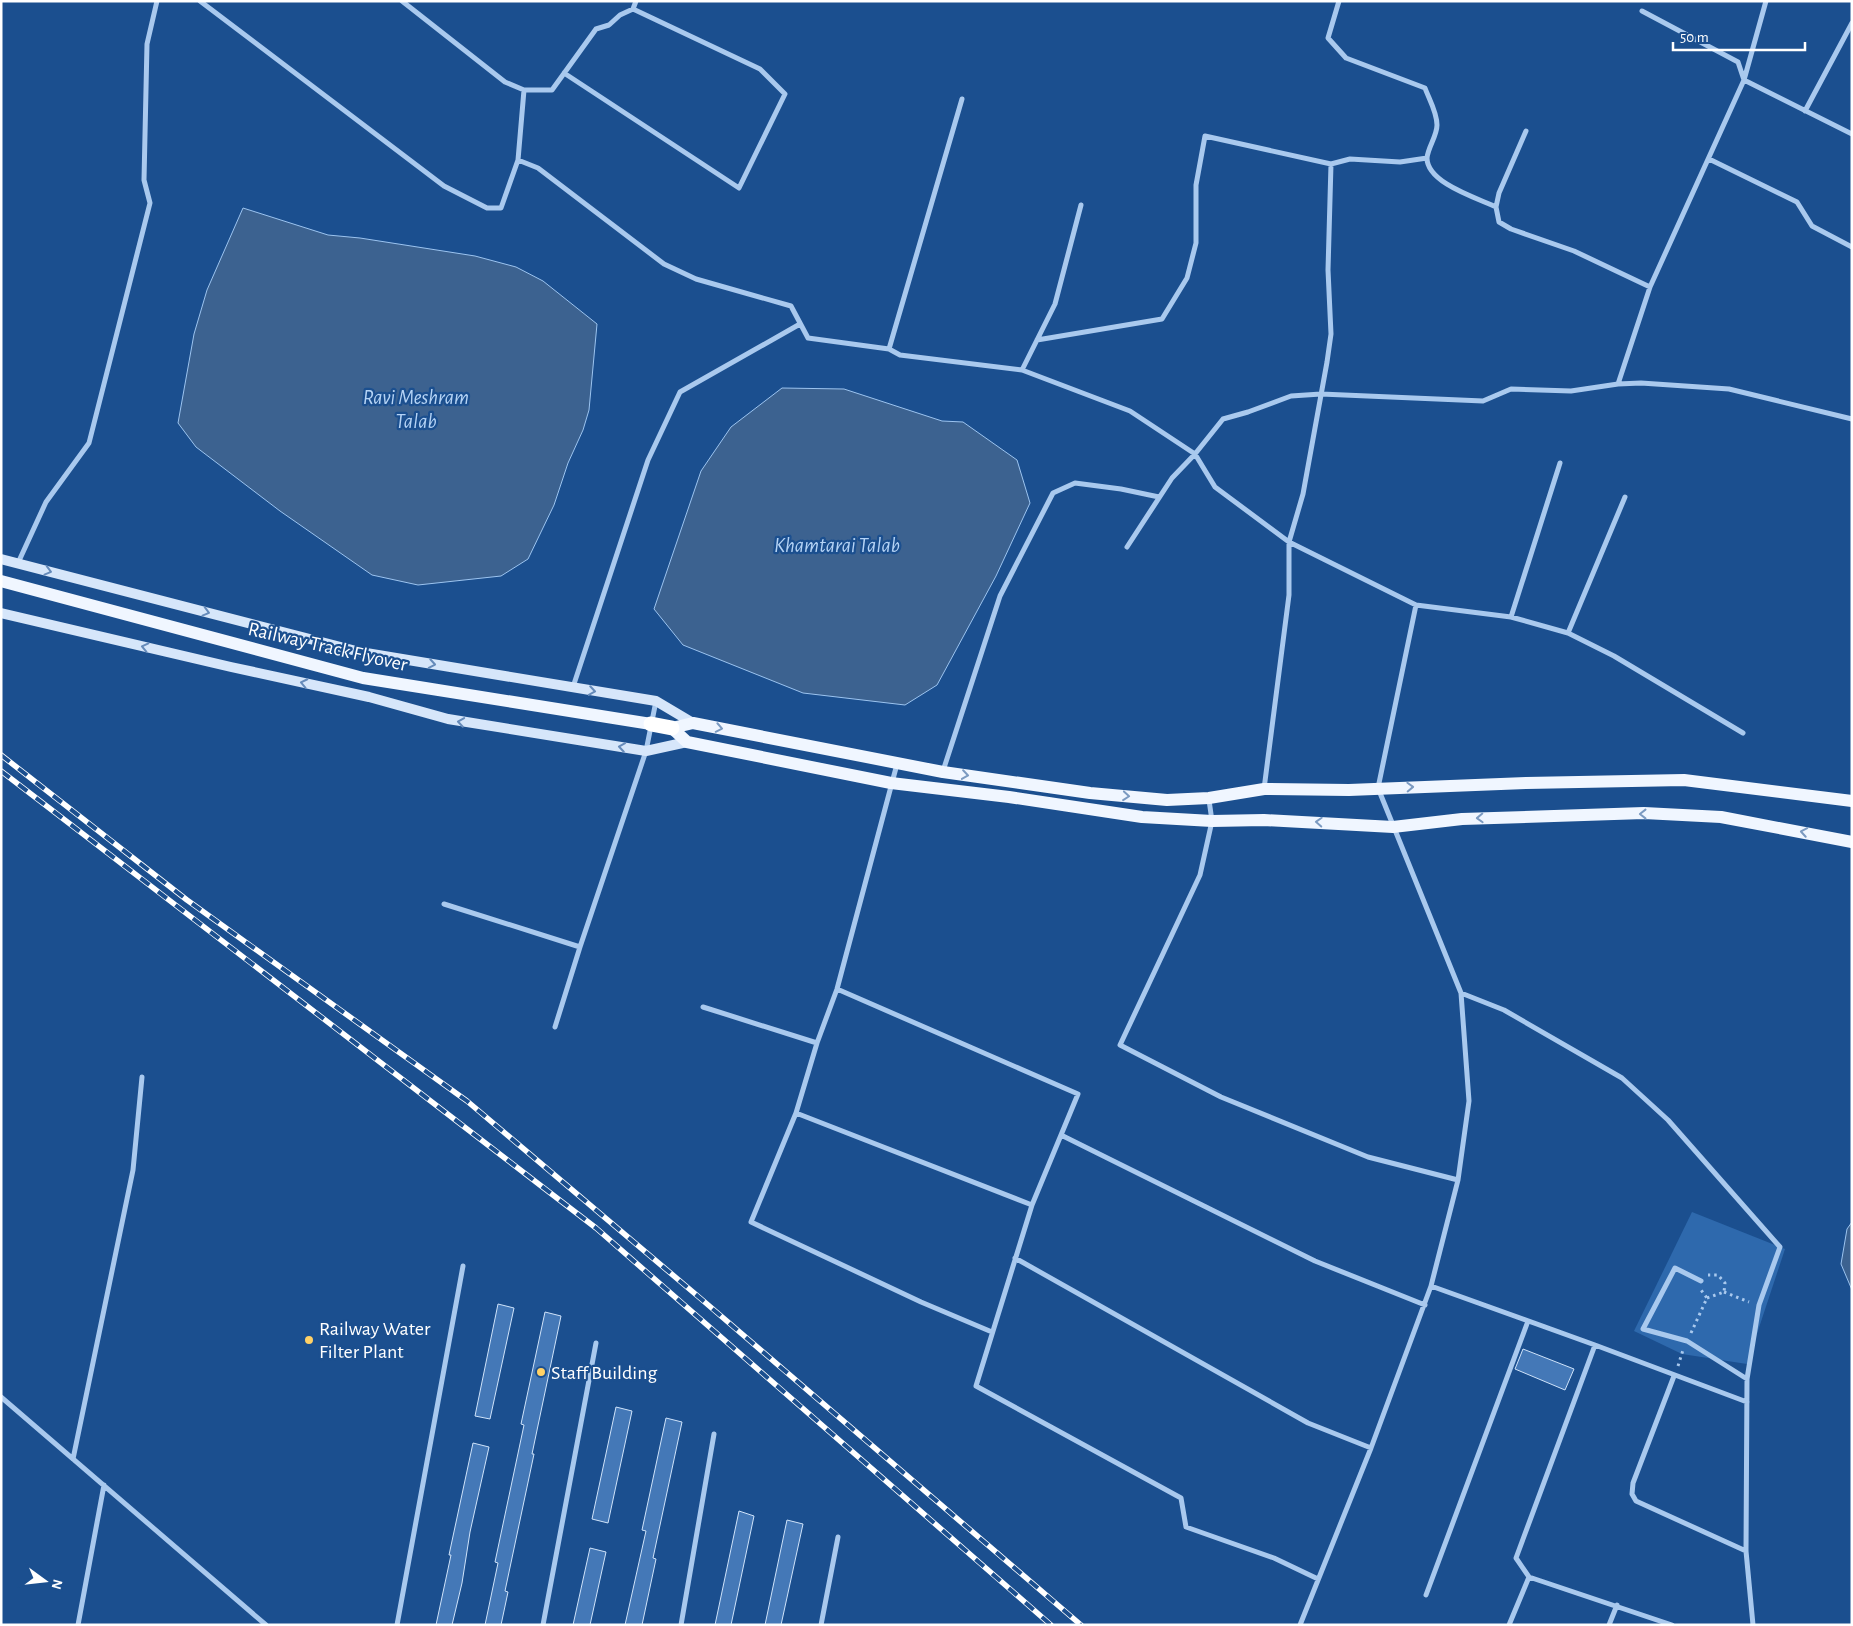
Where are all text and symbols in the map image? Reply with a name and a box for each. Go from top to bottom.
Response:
scale bar [1673,20,1806,52]
text: 50 m [1680,30,1709,45]
water label: Ravi Meshram Talab [363,387,469,432]
water label: Khamtarai Talab [774,535,900,556]
one-way arrow [44,565,53,576]
one-way arrow [201,606,210,617]
street label: Railway Track Flyover [246,619,410,675]
one-way arrow [141,642,150,653]
one-way arrow [428,659,436,669]
one-way arrow [299,678,308,689]
one-way arrow [589,685,597,696]
one-way arrow [457,717,466,727]
one-way arrow [715,722,724,732]
one-way arrow [617,743,626,753]
one-way arrow [961,769,969,780]
one-way arrow [1406,781,1414,792]
one-way arrow [1122,790,1130,801]
one-way arrow [1639,809,1646,819]
one-way arrow [1476,813,1484,823]
one-way arrow [1314,817,1322,828]
one-way arrow [1800,828,1808,838]
place label: Railway Water Filter Plant [319,1319,431,1362]
marker: Railway Water Filter Plant [303,1334,315,1346]
place label: Staff Building [551,1363,657,1383]
marker: Staff Building [535,1366,547,1378]
north arrow [20,1556,70,1606]
text: N [49,1578,65,1591]

